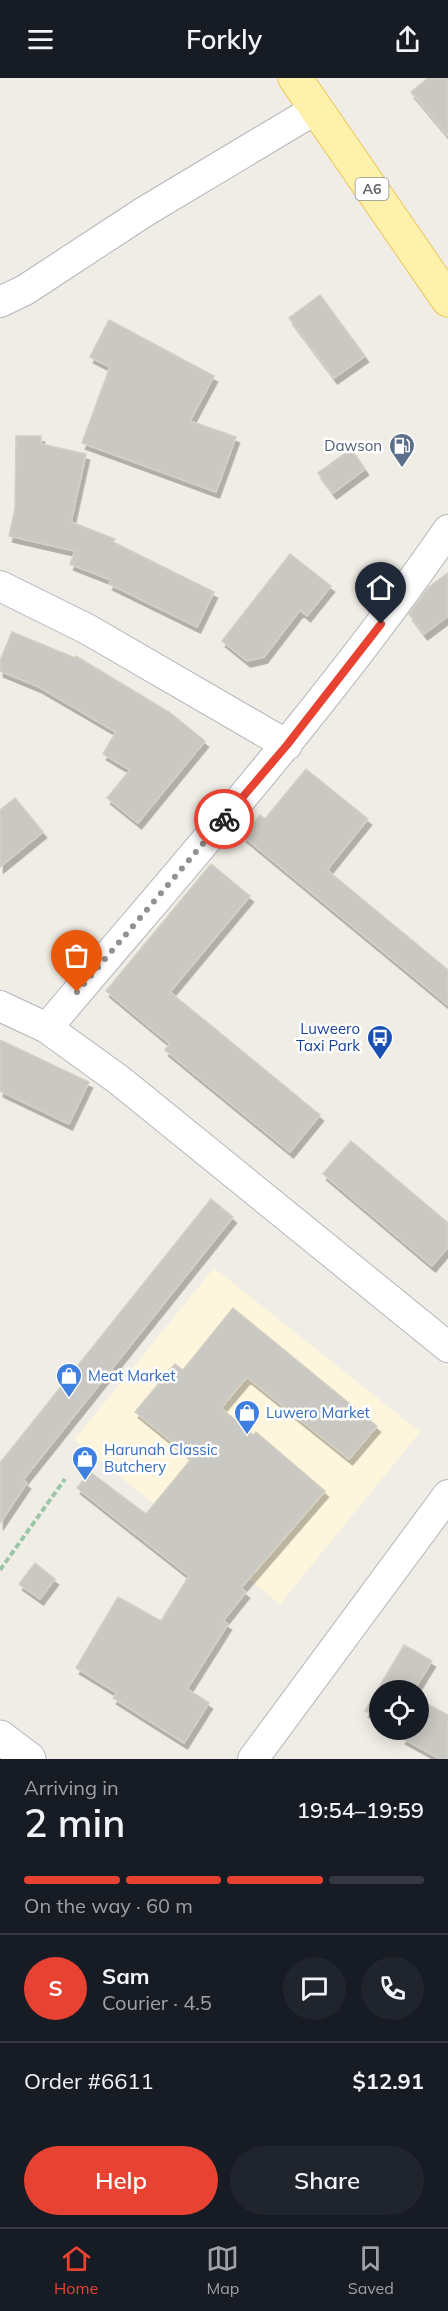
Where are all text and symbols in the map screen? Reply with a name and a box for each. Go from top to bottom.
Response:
text: Forkly [186,22,262,56]
icon: menu [24,23,57,56]
icon: share [391,23,424,56]
road number: A6 [356,178,388,200]
fuel station icon: Dawson [387,431,417,469]
place label: Dawson [324,436,382,455]
pin [355,562,406,624]
icon: home [364,571,397,604]
courier [194,789,254,849]
icon: bike [208,803,241,836]
pin [51,930,102,992]
icon: bag [60,939,93,972]
place label: Luweero Taxi Park [296,1019,360,1055]
bus stop icon: Luweero Taxi Park [365,1023,395,1061]
shop icon: Meat Market [54,1361,84,1399]
place label: Meat Market [88,1366,175,1385]
shop icon: Luwero Market [232,1398,262,1436]
place label: Luwero Market [266,1403,370,1422]
place label: Harunah Classic Butchery [104,1440,218,1476]
shop icon: Harunah Classic Butchery [70,1444,100,1482]
map controls [369,1680,429,1740]
button: locate [369,1680,429,1740]
text: Arriving in [24,1775,119,1800]
text: 19:54–19:59 [297,1796,424,1824]
text: 2 min [24,1798,125,1847]
text: On the way · 60 m [24,1893,193,1918]
button: chat [283,1957,346,2020]
button: phone [361,1957,424,2020]
text: Sam [102,1962,150,1990]
text: S [48,1974,63,2002]
text: Courier · 4.5 [102,1990,212,2015]
text: Order #6611 [24,2067,154,2095]
text: $12.91 [353,2067,424,2095]
button: Help [24,2146,218,2215]
button: Share [230,2146,424,2215]
tab: Home [54,2242,98,2298]
tab: Map [206,2242,239,2298]
tab: Saved [348,2242,394,2298]

